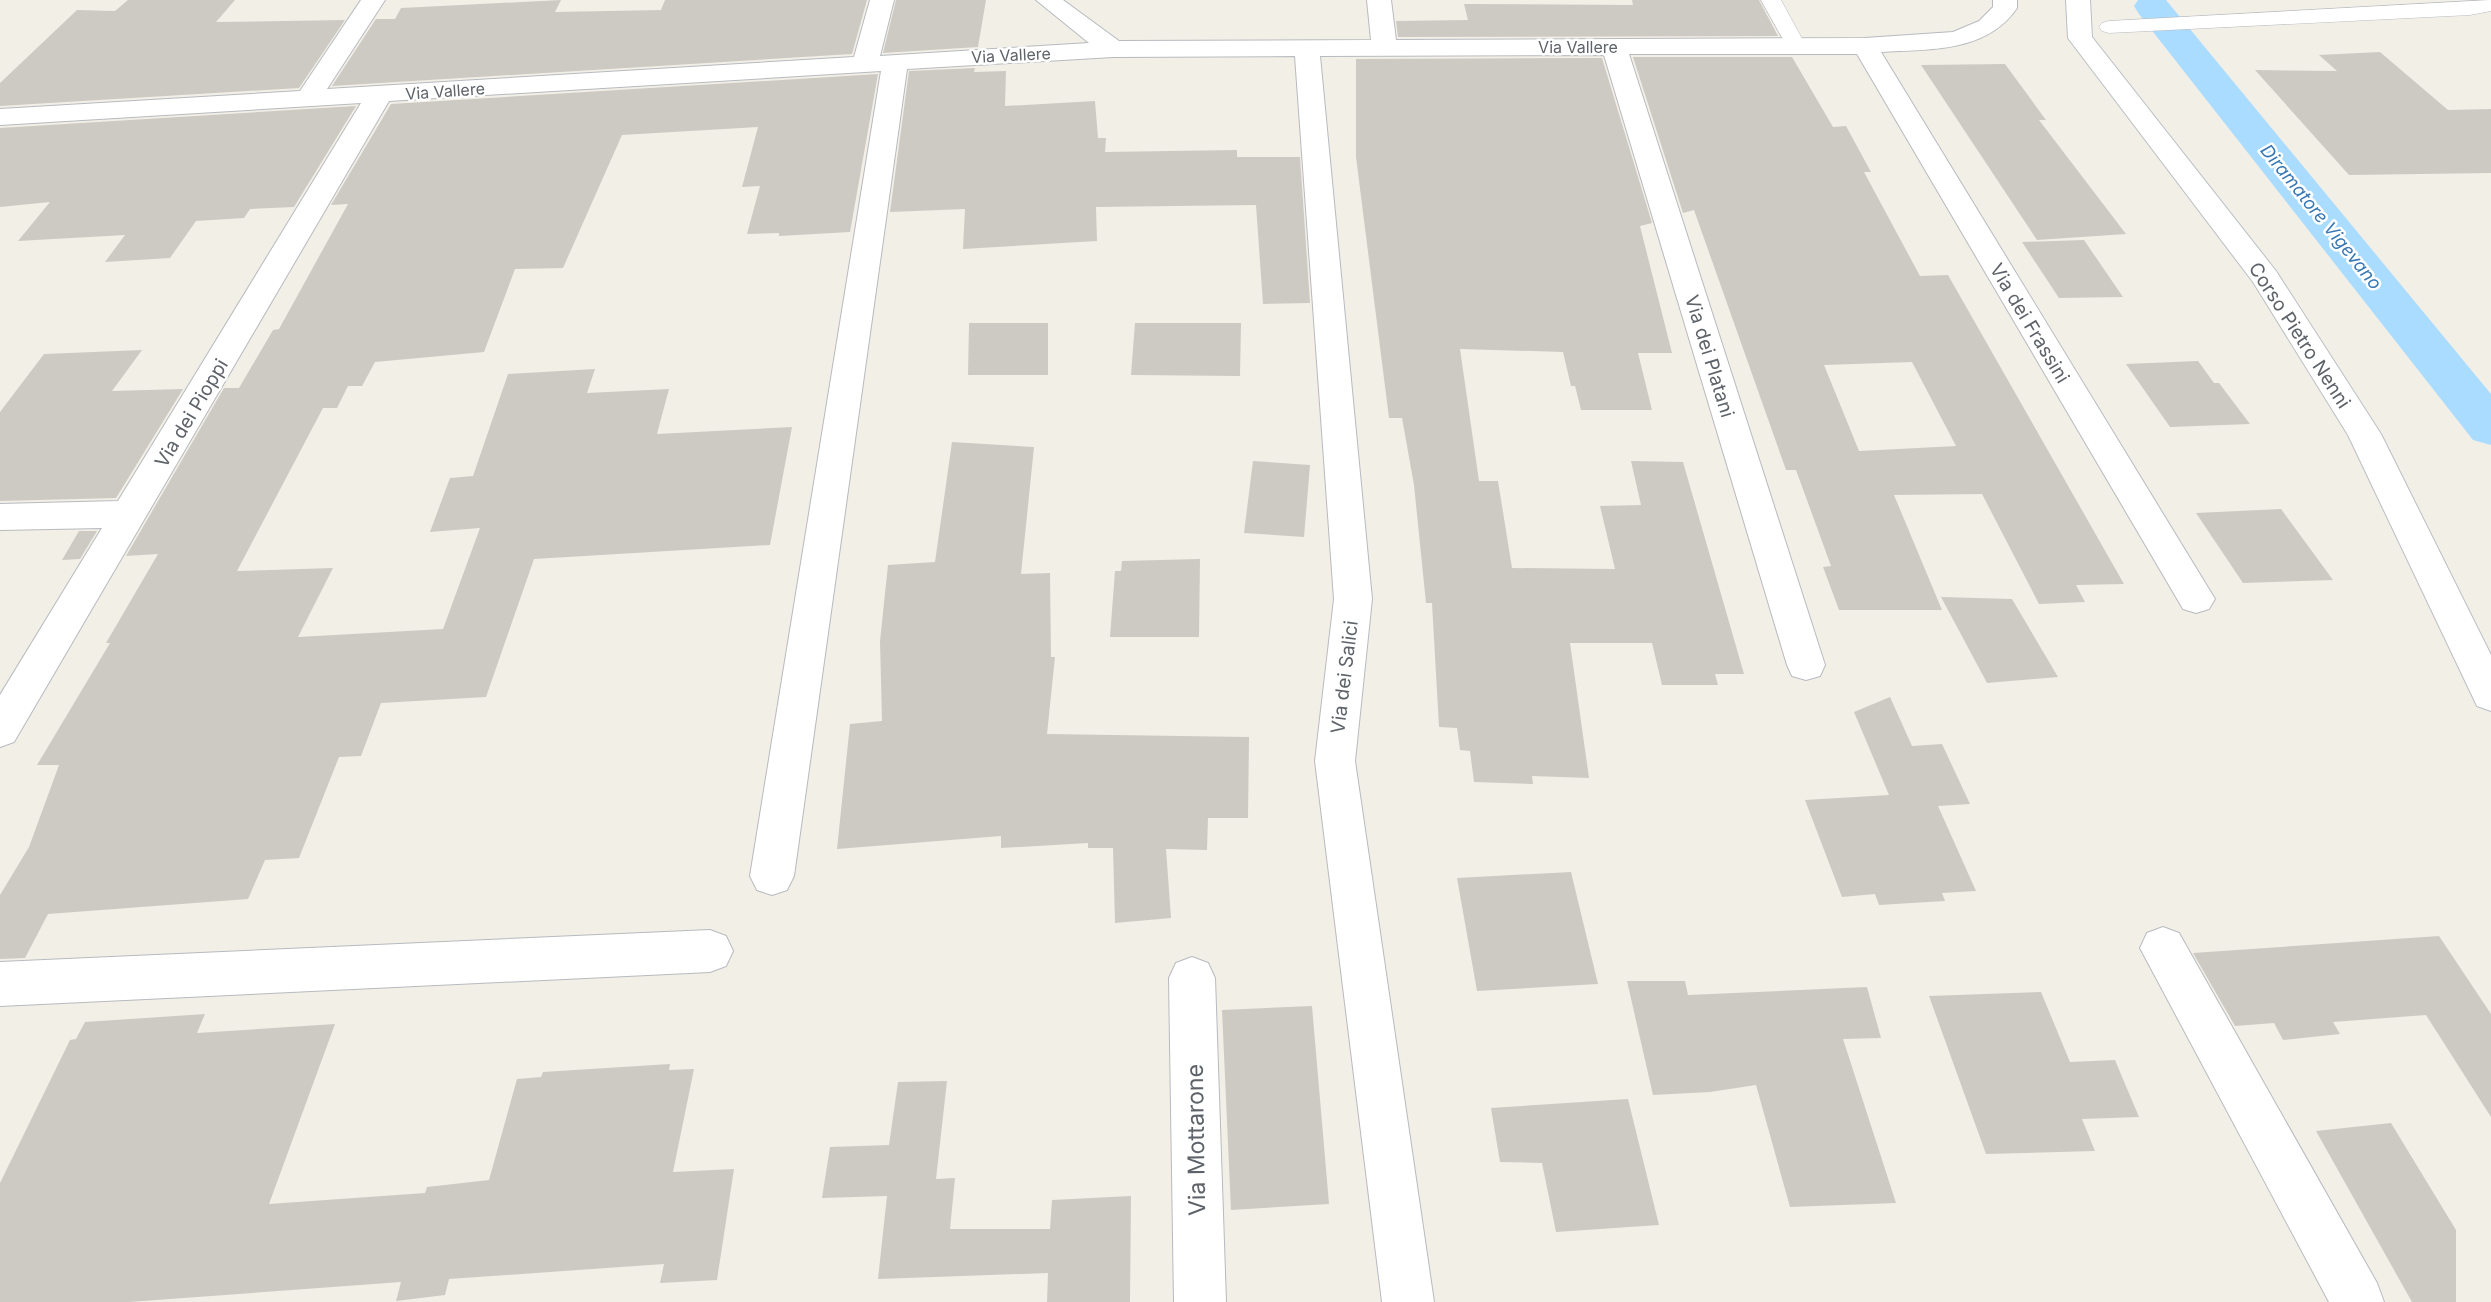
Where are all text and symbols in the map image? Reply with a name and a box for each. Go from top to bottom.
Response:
street label: Via Vallere [1538,37,1618,57]
street label: Via Vallere [971,43,1051,67]
street label: Via Vallere [405,78,485,104]
water label: Diramatore Vigevano [2257,140,2386,293]
street label: Corso Pietro Nenni [2244,258,2355,413]
street label: Via dei Frassini [1985,259,2074,387]
street label: Via dei Platani [1680,292,1739,420]
street label: Via dei Pioppi [150,355,233,472]
street label: Via dei Salici [1326,619,1363,735]
street label: Via Mottarone [1181,1064,1211,1216]

